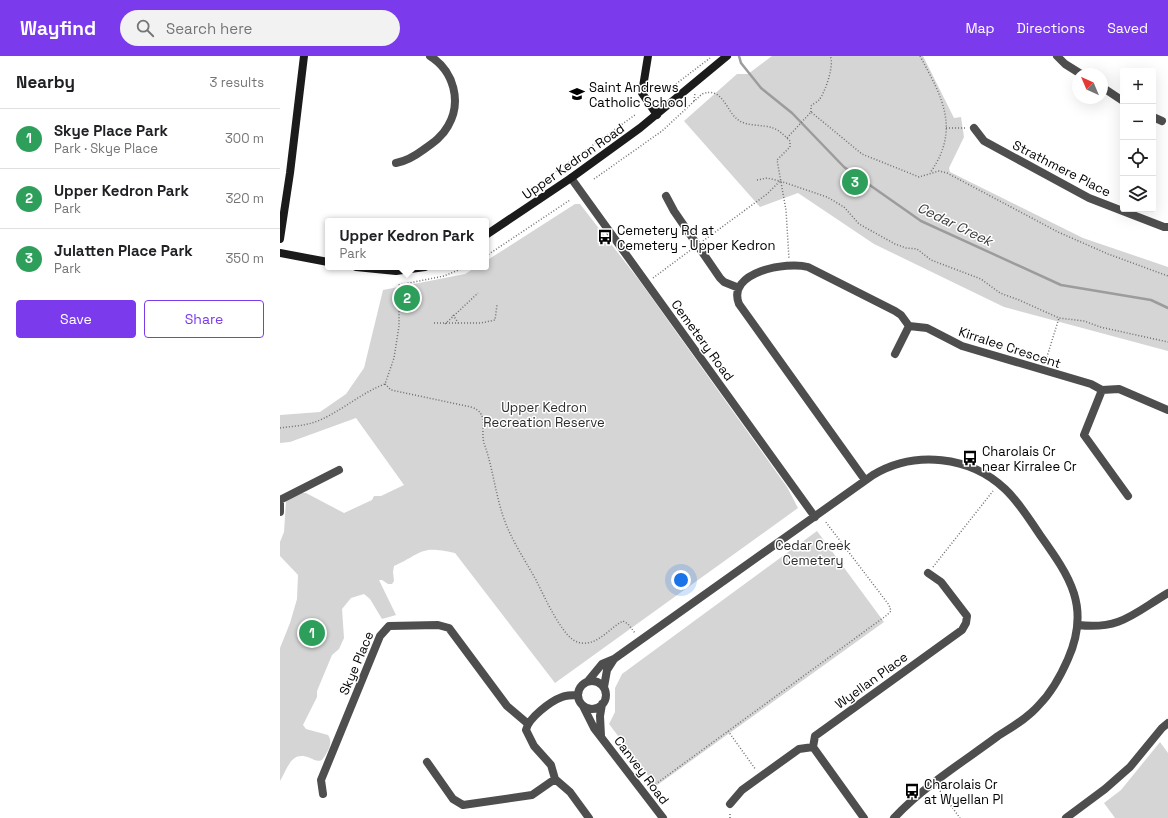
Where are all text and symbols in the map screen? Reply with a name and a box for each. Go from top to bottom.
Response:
search box [120,10,400,46]
text: Wayfind [20,16,96,41]
icon: search [134,17,156,39]
text: Search here [166,19,252,38]
text: Map [965,19,995,37]
text: Directions [1017,19,1085,37]
text: Saved [1107,19,1148,37]
north arrow [1072,68,1108,104]
map controls [1120,68,1156,212]
button: + [1120,68,1156,104]
text: Nearby [16,71,75,93]
text: 3 results [210,74,264,91]
place label: Saint Andrews Catholic School [589,79,687,111]
school or university icon: Saint Andrews Catholic School [568,85,586,103]
button: − [1120,104,1156,140]
street label: Upper Kedron Road [519,120,628,203]
text: Skye Place Park [54,121,168,140]
text: 1 [26,130,32,147]
text: 300 m [225,130,264,147]
street label: Strathmere Place [1010,136,1114,201]
text: Park · Skye Place [54,140,158,157]
button: locate [1120,140,1156,176]
pin: 3 [842,167,868,197]
button: layers [1120,176,1156,212]
text: Upper Kedron Park [54,181,189,200]
text: 2 [25,190,33,207]
text: 320 m [225,190,264,207]
water label: Cedar Creek [914,198,997,251]
text: Park [54,200,81,217]
popup [325,218,489,270]
place label: Cemetery Rd at Cemetery - Upper Kedron [617,222,776,254]
text: Upper Kedron Park [340,226,474,245]
bus stop icon: Cemetery Rd at Cemetery - Upper Kedron [596,228,614,246]
text: Julatten Place Park [54,241,193,260]
text: Park [340,245,367,262]
text: 3 [25,250,33,267]
text: 350 m [226,250,264,267]
text: Park [54,260,81,277]
pin: 2 [394,283,420,313]
street label: Cemetery Road [667,296,738,384]
button: Save [16,300,136,338]
button: Share [144,300,264,338]
street label: Kirralee Crescent [956,323,1063,372]
park label: Upper Kedron Recreation Reserve [483,399,605,431]
place label: Charolais Cr near Kirralee Cr [982,443,1077,475]
bus stop icon: Charolais Cr near Kirralee Cr [961,449,979,467]
park label: Cedar Creek Cemetery [775,537,851,569]
your location [671,570,691,590]
pin: 1 [299,618,325,648]
street label: Skye Place [335,629,378,698]
street label: Wyellan Place [832,648,911,713]
street label: Canvey Road [610,733,673,808]
place label: Charolais Cr at Wyellan Pl [924,776,1003,808]
bus stop icon: Charolais Cr at Wyellan Pl [903,782,921,800]

